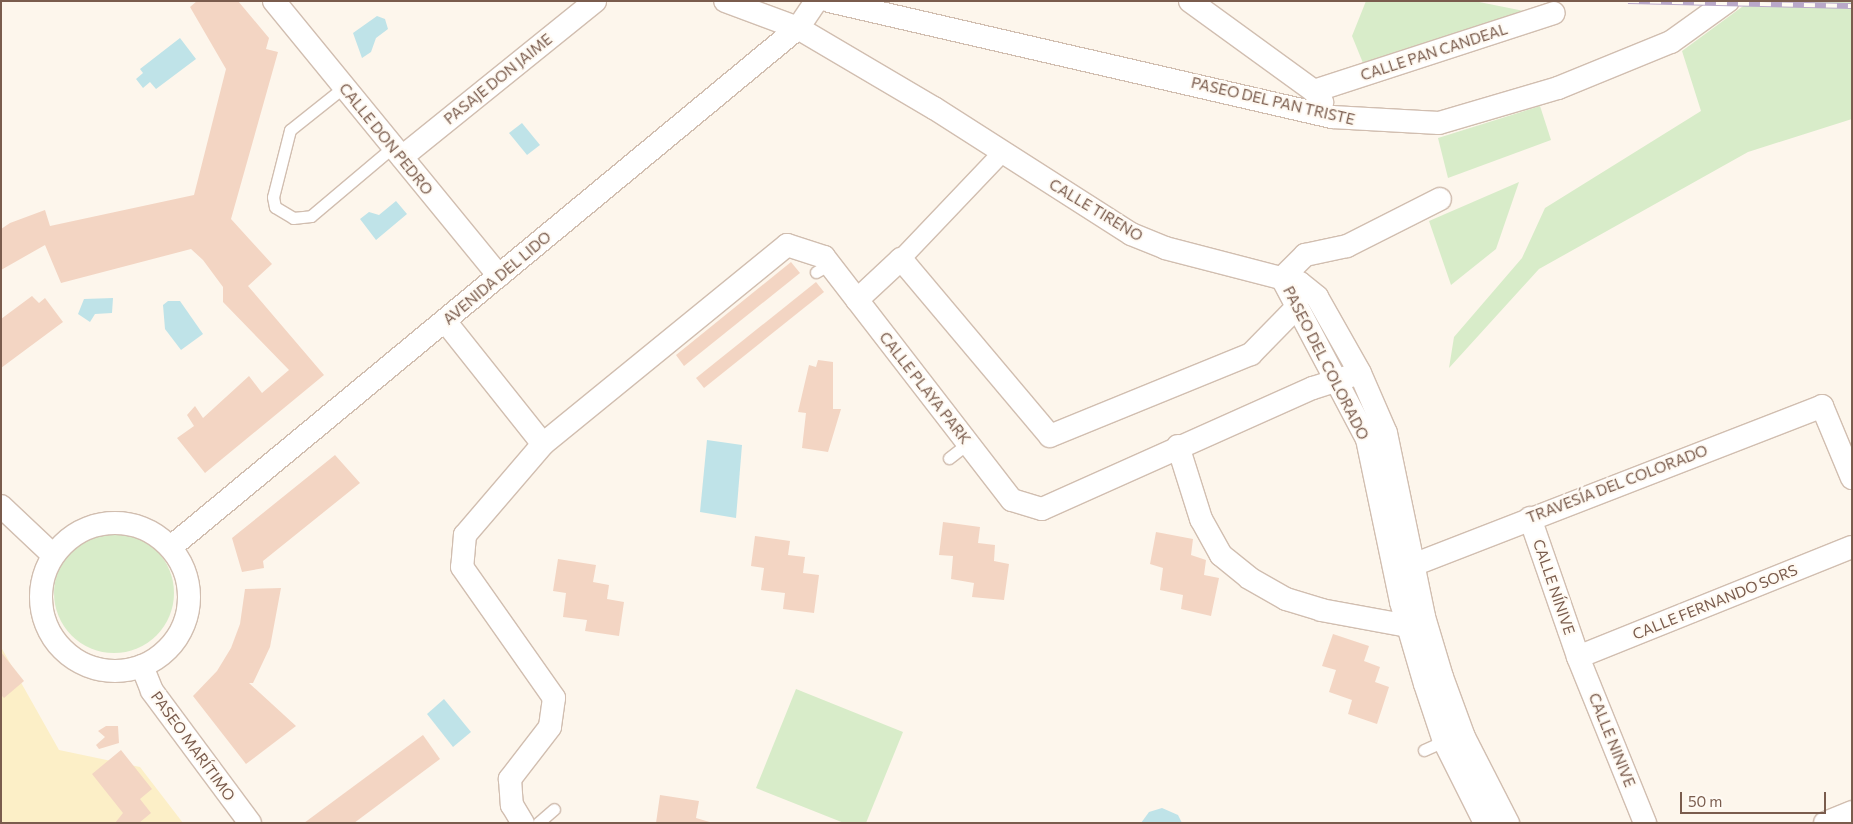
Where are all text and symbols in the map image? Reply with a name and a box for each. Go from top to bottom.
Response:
street label: CALLE PAN CANDEAL [1358,20,1510,84]
street label: PASAJE DON JAIME [440,30,556,128]
street label: PASEO DEL PAN TRISTE [1189,73,1357,129]
street label: CALLE DON PEDRO [335,80,437,198]
street label: CALLE TIRENO [1046,175,1146,245]
street label: AVENIDA DEL LIDO [439,228,555,328]
street label: PASEO DEL COLORADO [1279,283,1373,443]
street label: CALLE PLAYA PARK [876,328,974,448]
street label: TRAVESÍA DEL COLORADO [1524,441,1710,527]
street label: CALLE NÍNIVE [1529,537,1579,637]
street label: CALLE FERNANDO SORS [1630,561,1800,643]
street label: PASEO MARÍTIMO [147,688,239,804]
street label: CALLE NINIVE [1585,690,1639,790]
scale bar [1683,782,1829,814]
text: 50 m [1688,792,1722,810]

